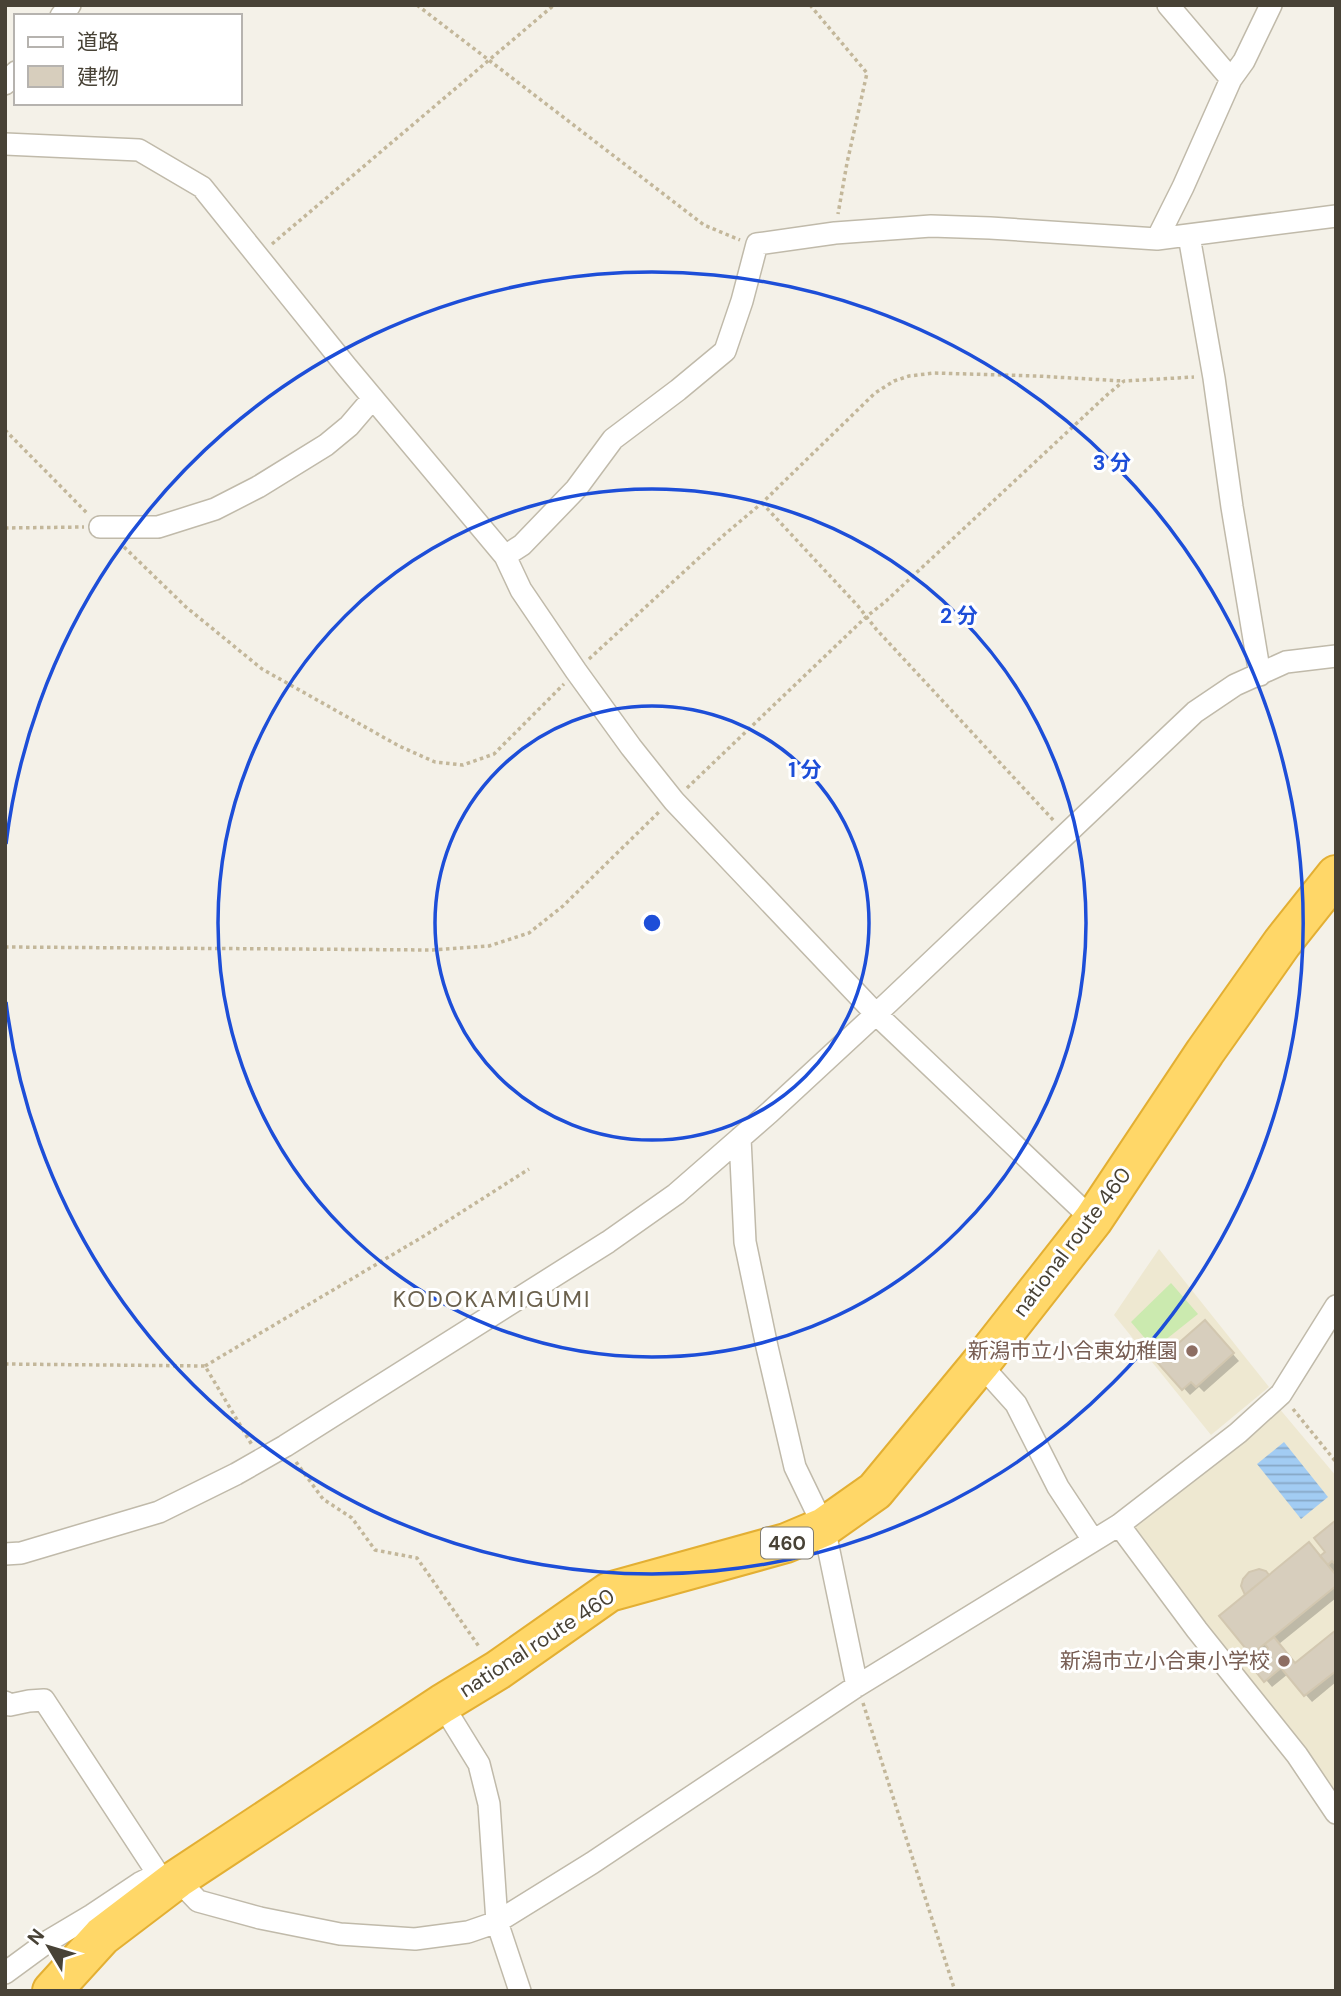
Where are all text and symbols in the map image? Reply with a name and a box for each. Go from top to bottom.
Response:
legend [14,14,242,105]
text: 道路 [77,28,119,56]
text: 建物 [77,63,119,91]
text: 3 分 [1093,449,1131,477]
text: 2 分 [940,602,978,630]
text: 1 分 [788,756,822,784]
centre of rings [640,911,664,935]
street label: national route 460 [1007,1162,1137,1322]
district label: KODOKAMIGUMI [393,1284,591,1314]
place label: 新潟市立小合東幼稚園 [968,1337,1178,1365]
marker: 新潟市立小合東幼稚園 [1184,1343,1200,1359]
road number: 460 [761,1527,813,1558]
street label: national route 460 [454,1582,620,1704]
place label: 新潟市立小合東小学校 [1060,1647,1270,1675]
marker: 新潟市立小合東小学校 [1276,1653,1292,1669]
north arrow [14,1912,84,1982]
text: N [22,1924,50,1950]

